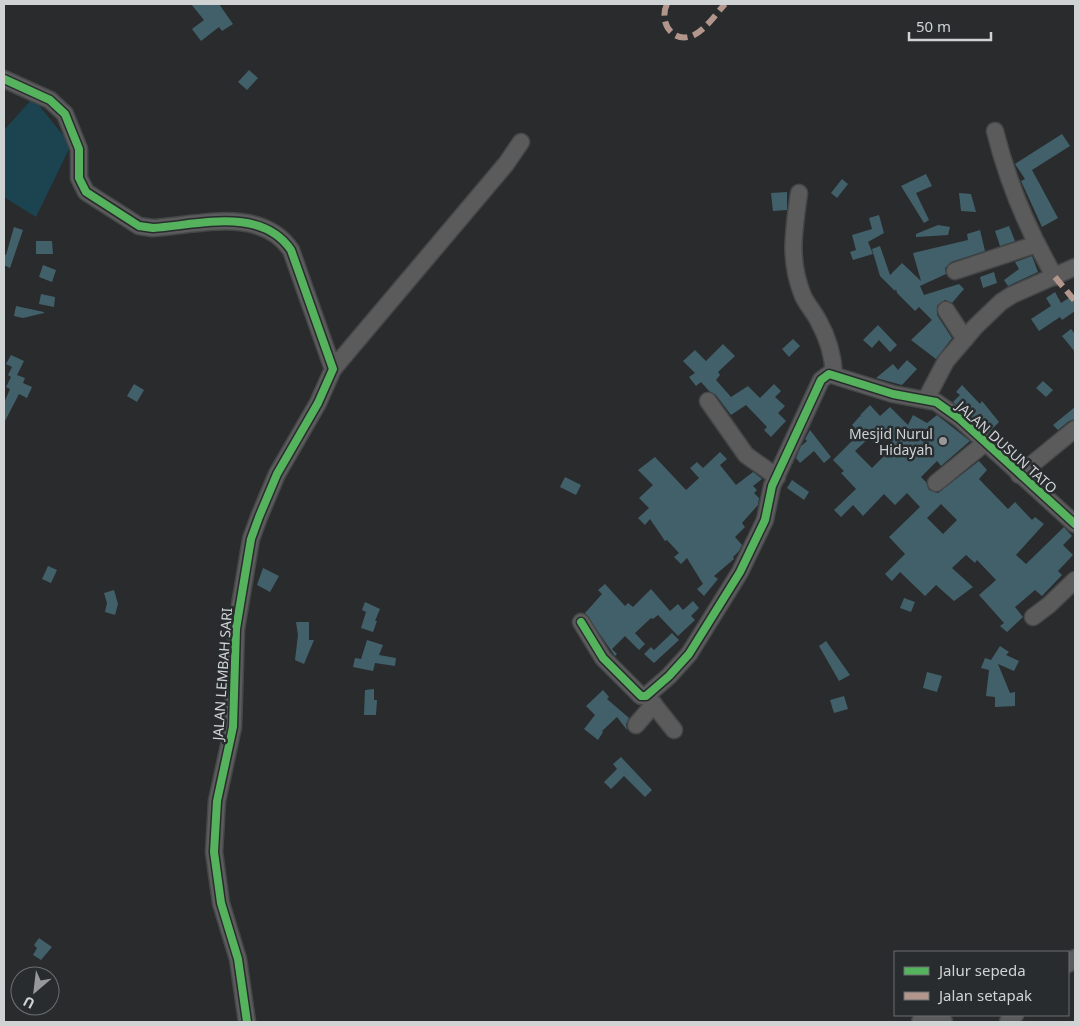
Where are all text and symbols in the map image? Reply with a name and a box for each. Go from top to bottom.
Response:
scale bar [909,10,992,42]
text: 50 m [916,16,951,36]
street label: JALAN DUSUN TATO [951,395,1061,497]
place label: Mesjid Nurul Hidayah [849,424,933,459]
marker: Mesjid Nurul Hidayah [937,435,949,447]
street label: JALAN LEMBAH SARI [208,607,236,743]
legend [894,951,1069,1016]
text: Jalur sepeda [937,960,1026,980]
north arrow [10,966,60,1016]
text: Jalan setapak [937,985,1032,1005]
text: U [20,992,38,1014]

